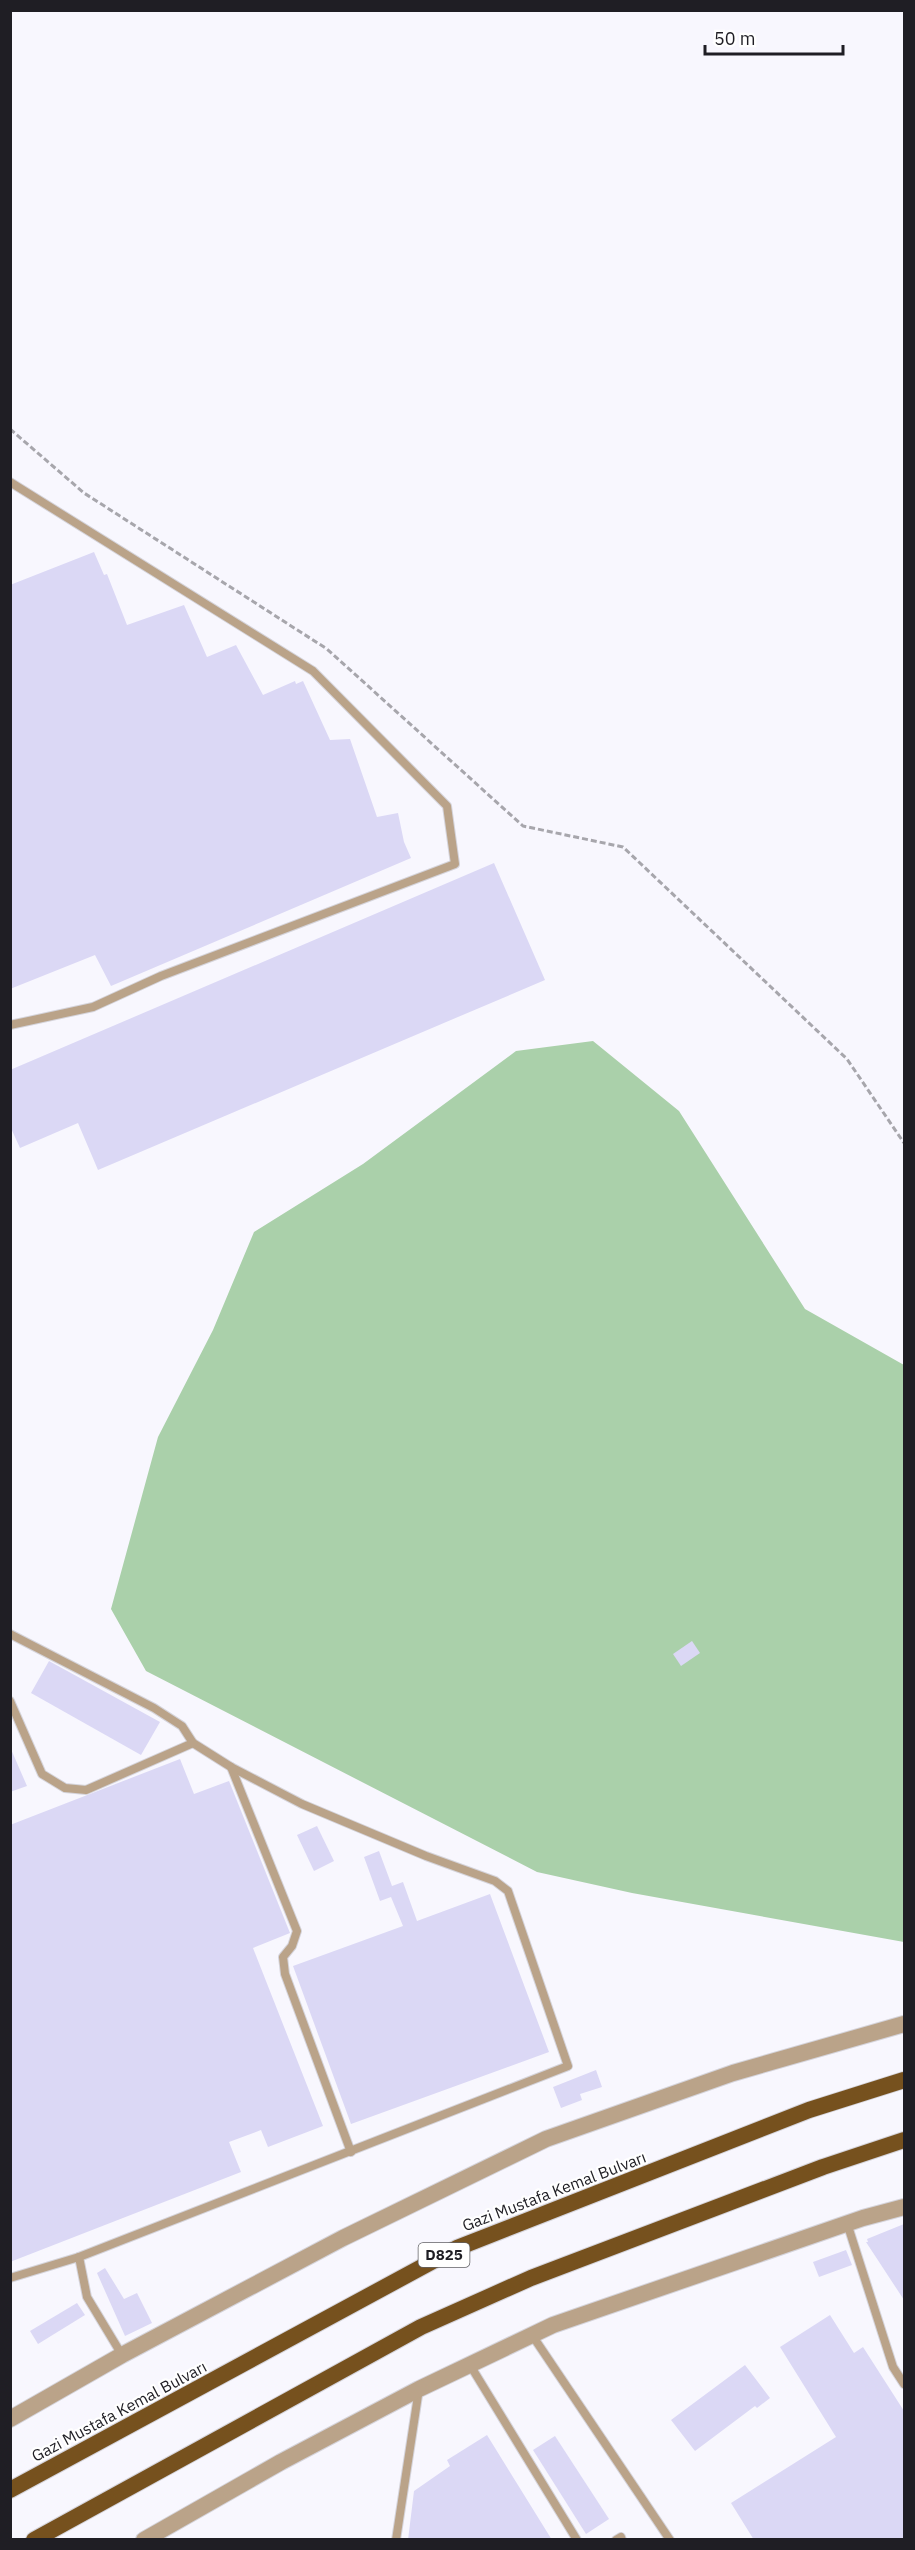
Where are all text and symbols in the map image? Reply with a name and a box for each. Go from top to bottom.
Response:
scale bar [705,18,843,56]
text: 50 m [714,27,756,50]
street label: Gazi Mustafa Kemal Bulvarı [459,2147,649,2235]
road number: D825 [418,2243,470,2267]
street label: Gazi Mustafa Kemal Bulvarı [28,2356,210,2466]

